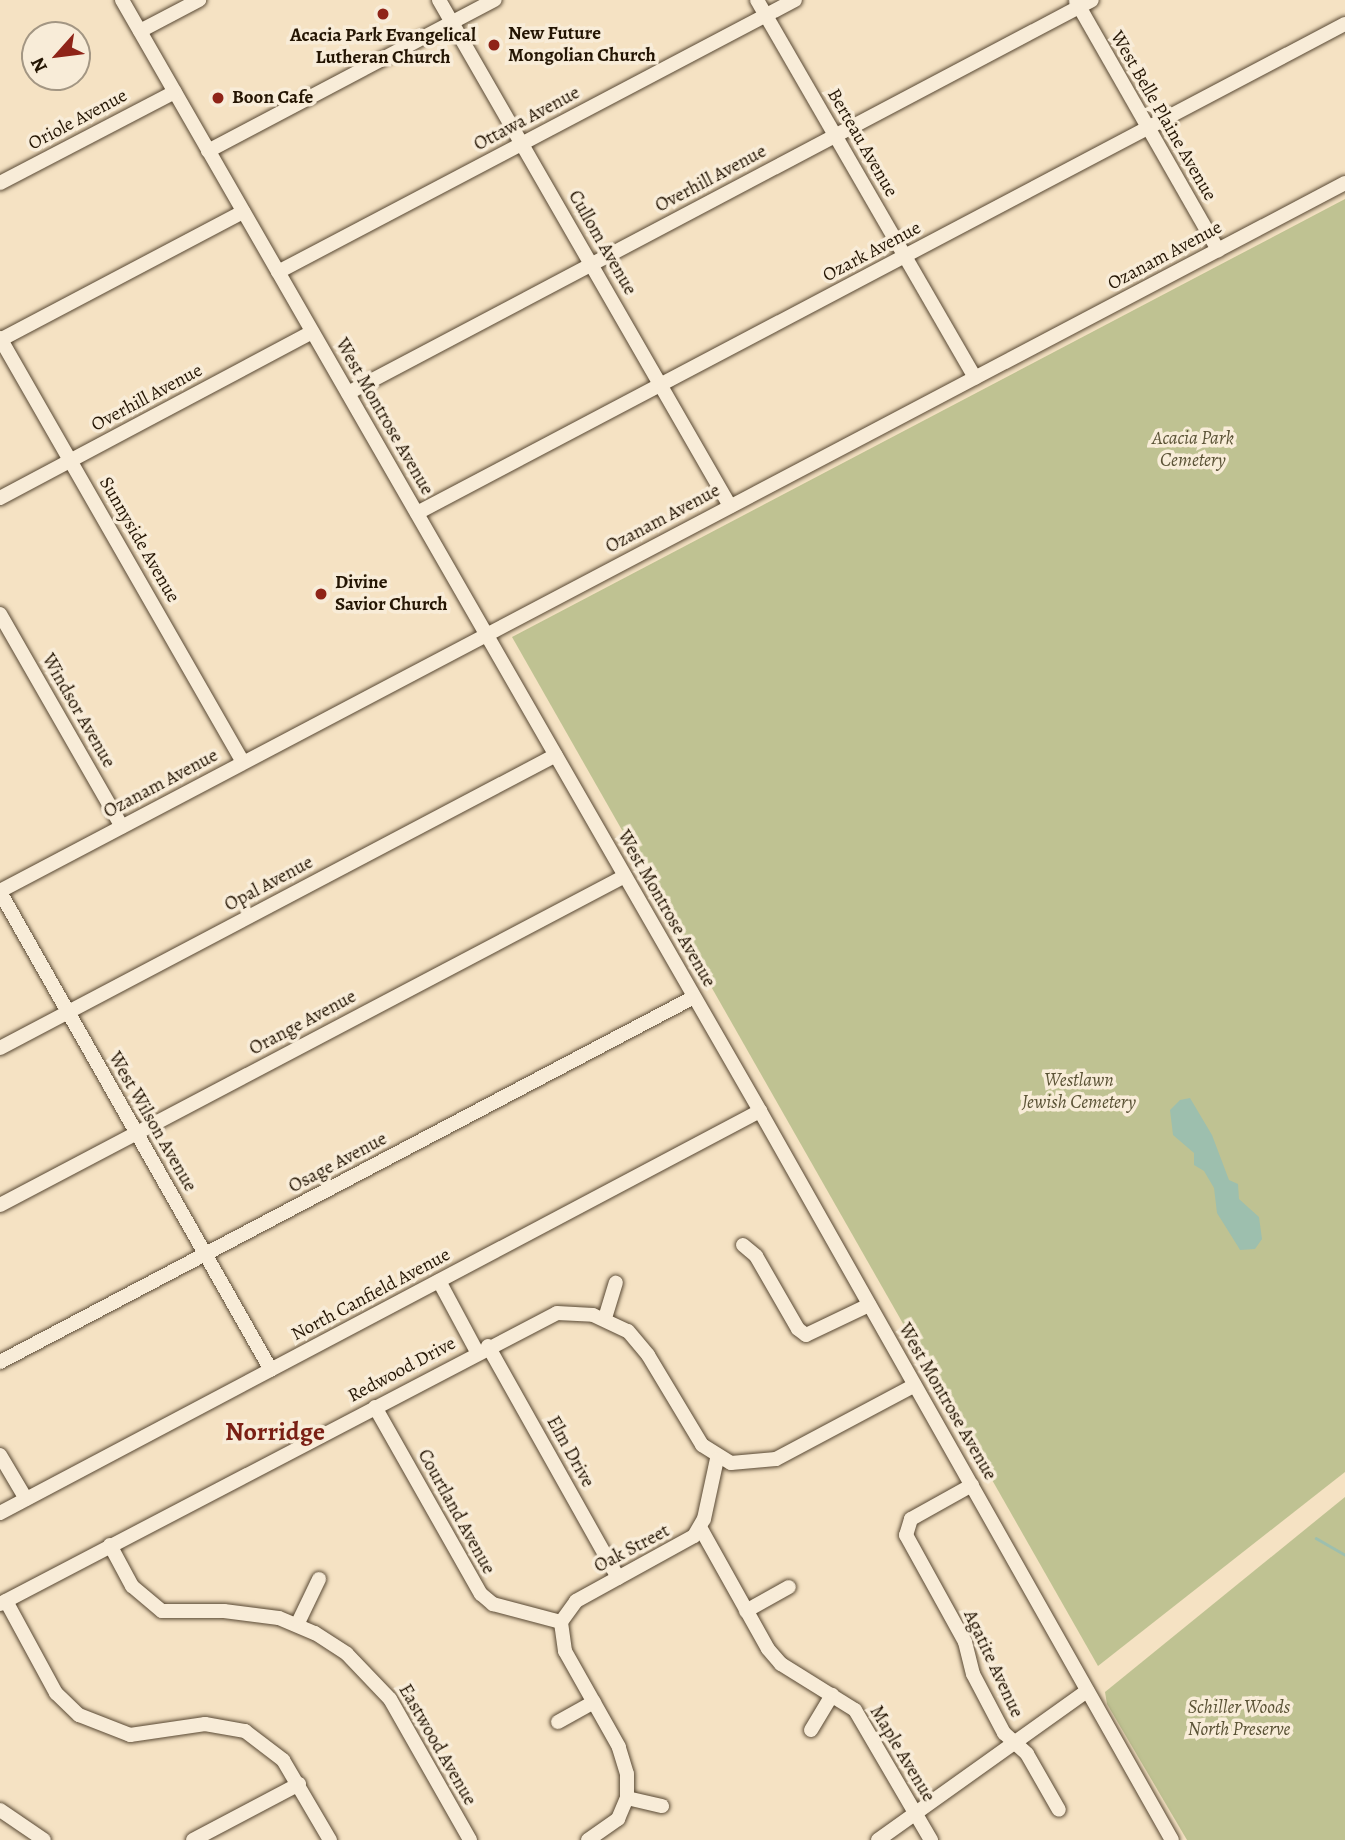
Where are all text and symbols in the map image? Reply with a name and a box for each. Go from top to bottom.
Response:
marker: Acacia Park Evangelical Lutheran Church [375,6,391,22]
north arrow [21,21,91,91]
place label: New Future Mongolian Church [508,23,656,67]
place label: Acacia Park Evangelical Lutheran Church [290,25,476,69]
street label: West Belle Plaine Avenue [1105,27,1221,205]
marker: New Future Mongolian Church [486,37,502,53]
text: N [24,53,54,77]
street label: Ottawa Avenue [470,82,584,156]
street label: Oriole Avenue [25,84,131,156]
street label: Berteau Avenue [822,85,902,201]
place label: Boon Cafe [232,87,313,109]
marker: Boon Cafe [210,90,226,106]
street label: Overhill Avenue [652,140,770,218]
street label: Cullom Avenue [563,187,641,299]
street label: Ozanam Avenue [1104,216,1226,296]
street label: Ozark Avenue [819,217,925,287]
street label: West Montrose Avenue [330,334,438,500]
street label: Overhill Avenue [88,359,206,437]
park label: Acacia Park Cemetery [1152,428,1234,472]
street label: Sunnyside Avenue [94,473,184,607]
street label: Ozanam Avenue [602,479,724,559]
place label: Divine Savior Church [335,572,448,616]
marker: Divine Savior Church [313,586,329,602]
street label: Windsor Avenue [36,650,120,772]
street label: Ozanam Avenue [100,744,222,824]
street label: West Montrose Avenue [612,826,720,992]
street label: Opal Avenue [221,851,317,917]
street label: Orange Avenue [246,985,360,1061]
street label: West Wilson Avenue [103,1048,201,1196]
park label: Westlawn Jewish Cemetery [1022,1070,1136,1114]
street label: Osage Avenue [285,1128,391,1198]
street label: North Canfield Avenue [288,1244,454,1346]
street label: West Montrose Avenue [893,1319,1001,1485]
street label: Redwood Drive [344,1332,460,1408]
street label: Elm Drive [541,1412,599,1492]
district label: Norridge [225,1416,325,1448]
street label: Courtland Avenue [412,1446,500,1578]
street label: Oak Street [590,1520,674,1578]
street label: Agatite Avenue [958,1607,1028,1721]
street label: Eastwood Avenue [393,1680,481,1810]
park label: Schiller Woods North Preserve [1188,1697,1290,1741]
street label: Maple Avenue [864,1702,940,1806]

